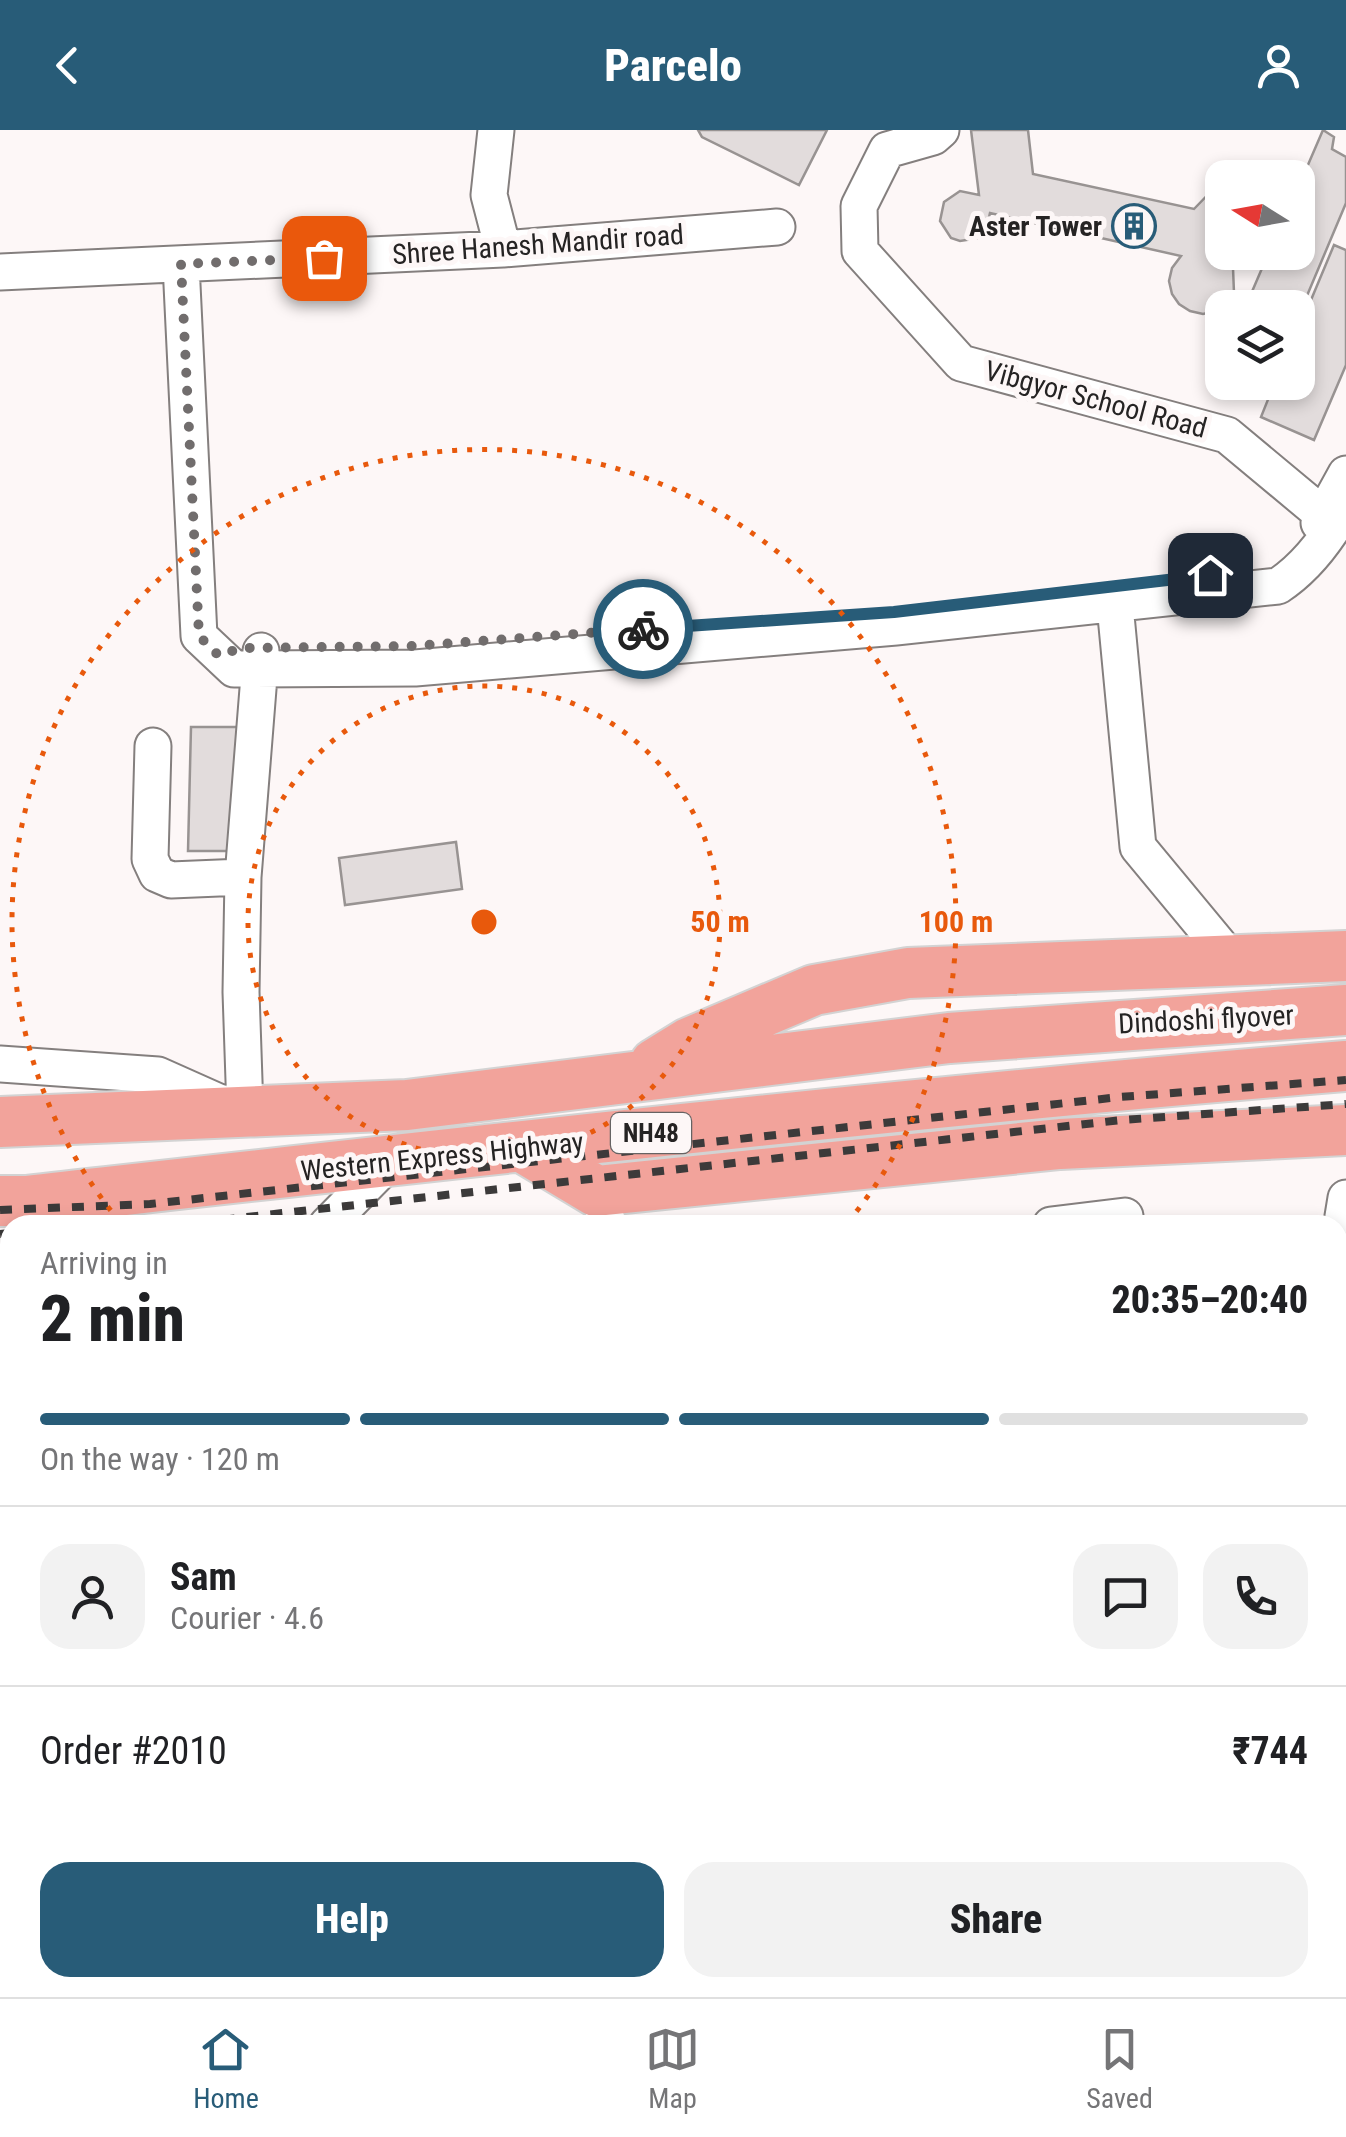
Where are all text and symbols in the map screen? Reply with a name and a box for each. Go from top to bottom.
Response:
icon: back [40,38,95,93]
icon: person [1251,38,1306,93]
text: Parcelo [604,39,742,92]
north arrow [1205,160,1315,270]
map controls [1205,160,1315,400]
building icon: Aster Tower [1111,203,1157,249]
place label: Aster Tower [969,210,1102,243]
pin [282,216,367,301]
street label: Shree Hanesh Mandir road [391,218,685,271]
icon: bag [297,231,352,286]
button: layers [1205,290,1315,400]
street label: Vibgyor School Road [981,354,1210,445]
pin [1168,533,1253,618]
icon: home [1183,548,1238,603]
courier [593,579,693,679]
icon: bike [616,602,671,657]
centre of rings [466,904,502,940]
text: 50 m [690,904,750,939]
text: 100 m [919,904,993,939]
street label: Dindoshi flyover [1117,998,1295,1041]
road number: NH48 [611,1113,691,1153]
street label: Western Express Highway [299,1125,585,1188]
text: Arriving in [40,1244,168,1282]
text: 20:35–20:40 [1111,1278,1308,1322]
text: 2 min [40,1281,185,1357]
text: On the way · 120 m [40,1440,280,1478]
button: person [40,1544,145,1649]
button: chat [1073,1544,1178,1649]
button: phone [1203,1544,1308,1649]
text: Sam [170,1555,237,1599]
text: Courier · 4.6 [170,1599,324,1637]
text: Order #2010 [40,1729,227,1773]
text: ₹744 [1232,1729,1308,1773]
button: Help [40,1862,664,1977]
button: Share [684,1862,1308,1977]
tab: Home [193,2022,259,2115]
tab: Map [645,2022,700,2115]
tab: Saved [1086,2022,1153,2115]

